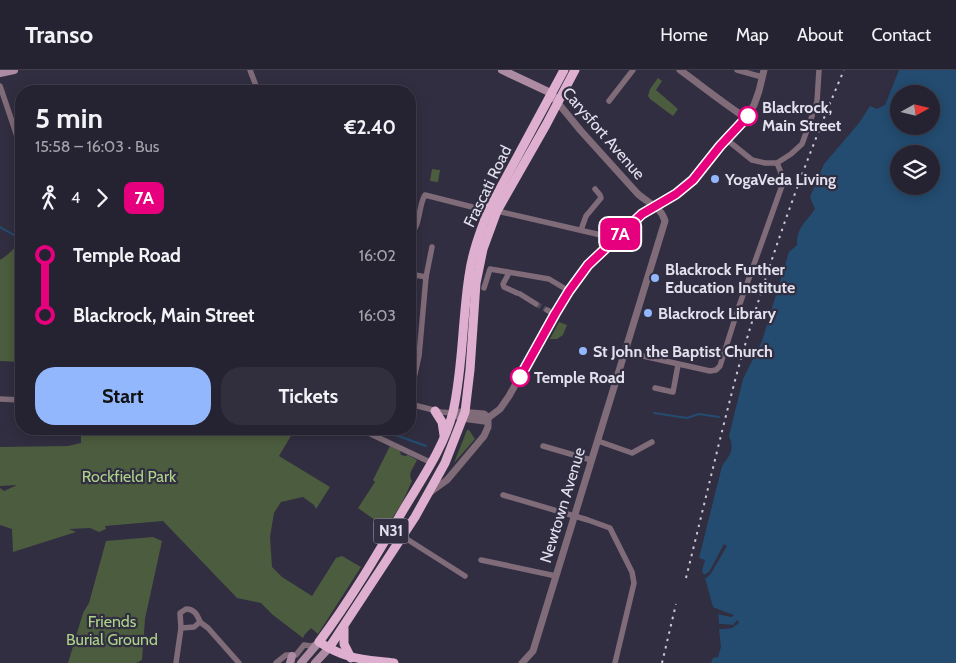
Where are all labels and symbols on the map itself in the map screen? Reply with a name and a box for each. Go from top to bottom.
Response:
street label: Carysfort Avenue [558,83,649,183]
north arrow [890,85,940,135]
place label: Blackrock, Main Street [762,98,842,135]
marker: Blackrock, Main Street [738,106,758,126]
street label: Frascati Road [459,142,515,230]
place label: YogaVeda Living [724,170,836,189]
marker: YogaVeda Living [709,173,721,185]
line badge: 7A [598,218,642,250]
place label: Blackrock Further Education Institute [665,260,795,297]
marker: Blackrock Further Education Institute [649,272,661,284]
place label: Blackrock Library [658,304,776,323]
marker: Blackrock Library [642,307,654,319]
place label: St John the Baptist Church [593,342,773,361]
marker: St John the Baptist Church [577,345,589,357]
marker: Temple Road [510,367,530,387]
place label: Temple Road [534,368,625,387]
street label: Newtown Avenue [536,445,589,565]
park label: Rockfield Park [82,467,177,486]
road number: N31 [374,518,408,544]
park label: Friends Burial Ground [66,612,158,649]

